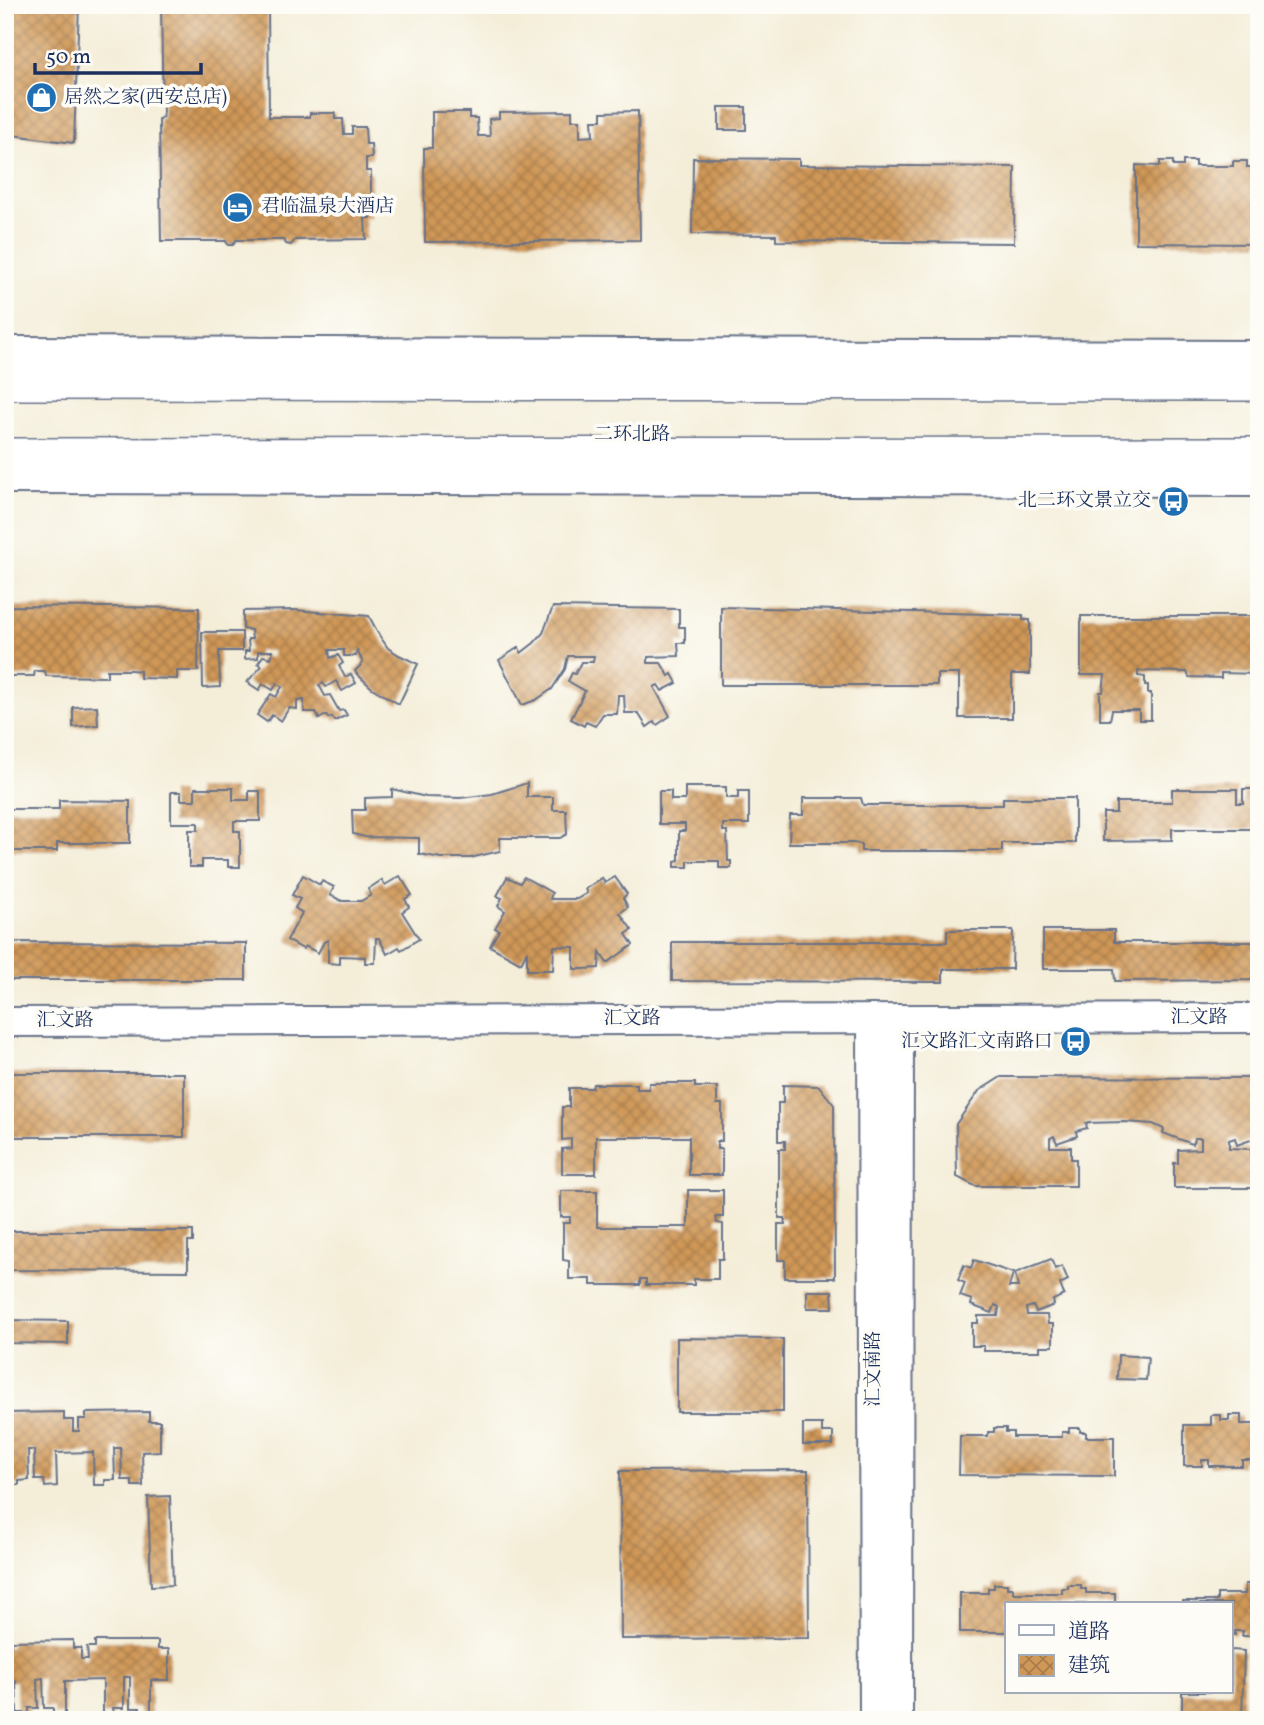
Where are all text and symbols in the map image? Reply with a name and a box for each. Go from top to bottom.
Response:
scale bar [35,32,201,76]
text: 50 m [46,43,91,72]
shop icon: 居然之家(西安总店) [24,81,58,115]
place label: 居然之家(西安总店) [64,85,227,111]
hotel icon: 君临温泉大酒店 [221,190,255,224]
place label: 君临温泉大酒店 [261,194,394,220]
street label: 二环北路 [594,422,670,448]
bus stop icon: 北二环文景立交 [1157,484,1191,518]
place label: 北二环文景立交 [1018,488,1151,514]
street label: 汇文路 [1170,1005,1228,1031]
street label: 汇文路 [603,1006,661,1032]
street label: 汇文路 [36,1008,94,1034]
bus stop icon: 汇文路汇文南路口 [1059,1025,1093,1059]
place label: 汇文路汇文南路口 [901,1029,1053,1055]
street label: 汇文南路 [861,1331,887,1407]
legend [1005,1602,1232,1694]
text: 道路 [1068,1618,1110,1647]
text: 建筑 [1068,1652,1110,1681]

